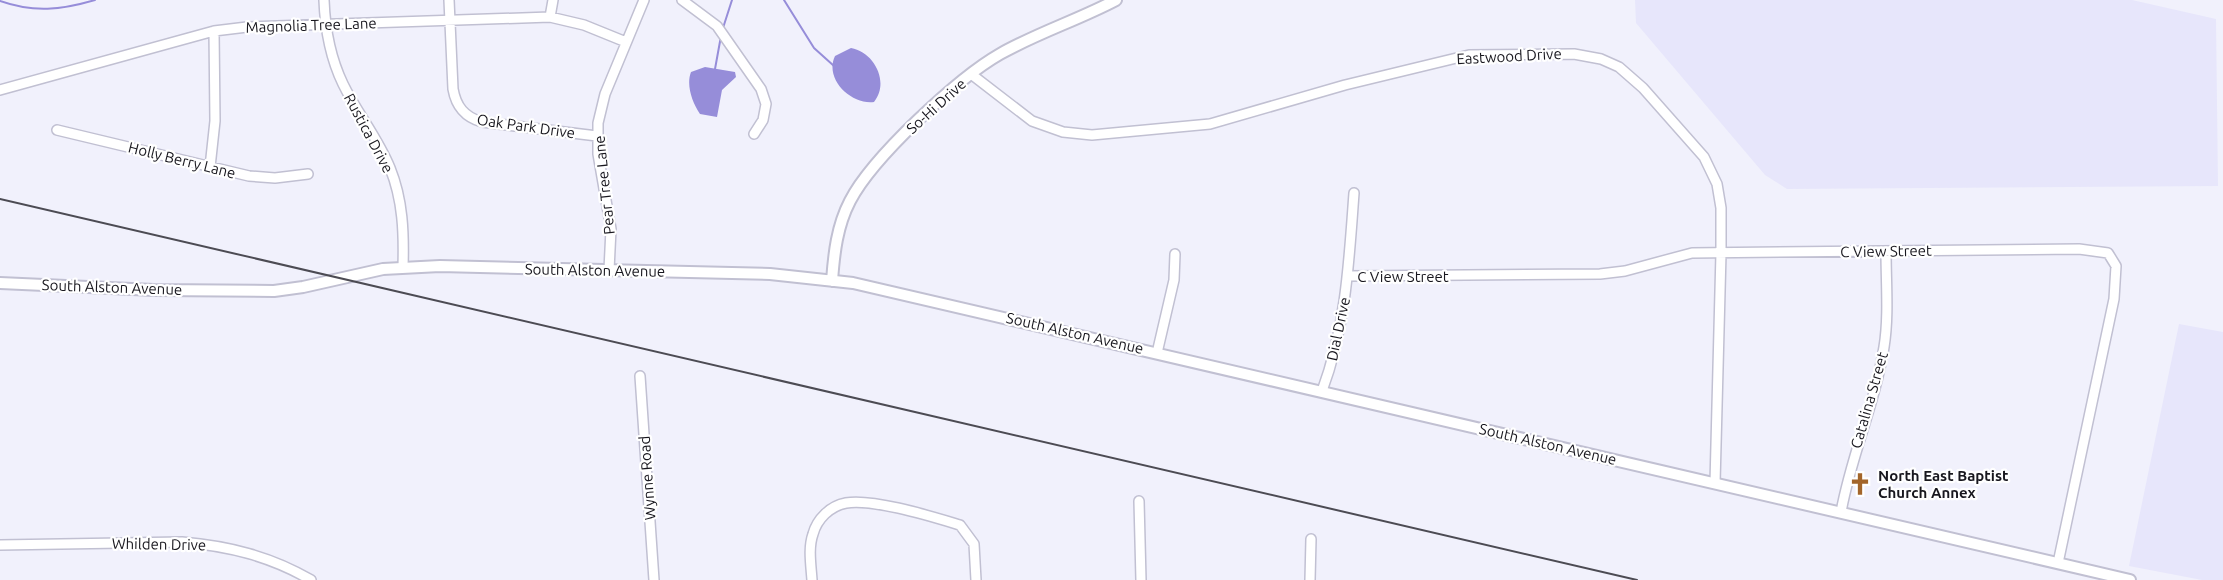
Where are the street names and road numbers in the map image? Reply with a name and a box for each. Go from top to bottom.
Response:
street label: Magnolia Tree Lane [245,14,377,36]
street label: Eastwood Drive [1456,45,1562,67]
street label: So-Hi Drive [903,75,969,137]
street label: Rustica Drive [341,90,397,176]
street label: Oak Park Drive [476,111,576,141]
street label: Pear Tree Lane [590,135,618,235]
street label: Holly Berry Lane [127,138,237,182]
street label: C View Street [1840,242,1932,260]
street label: South Alston Avenue [525,260,665,280]
street label: C View Street [1357,268,1449,285]
street label: South Alston Avenue [42,276,182,298]
street label: Dial Drive [1323,296,1353,362]
street label: South Alston Avenue [1005,309,1145,357]
street label: Catalina Street [1847,350,1891,450]
street label: South Alston Avenue [1478,420,1618,468]
street label: Wynne Road [636,435,658,521]
street label: Whilden Drive [112,535,206,553]

